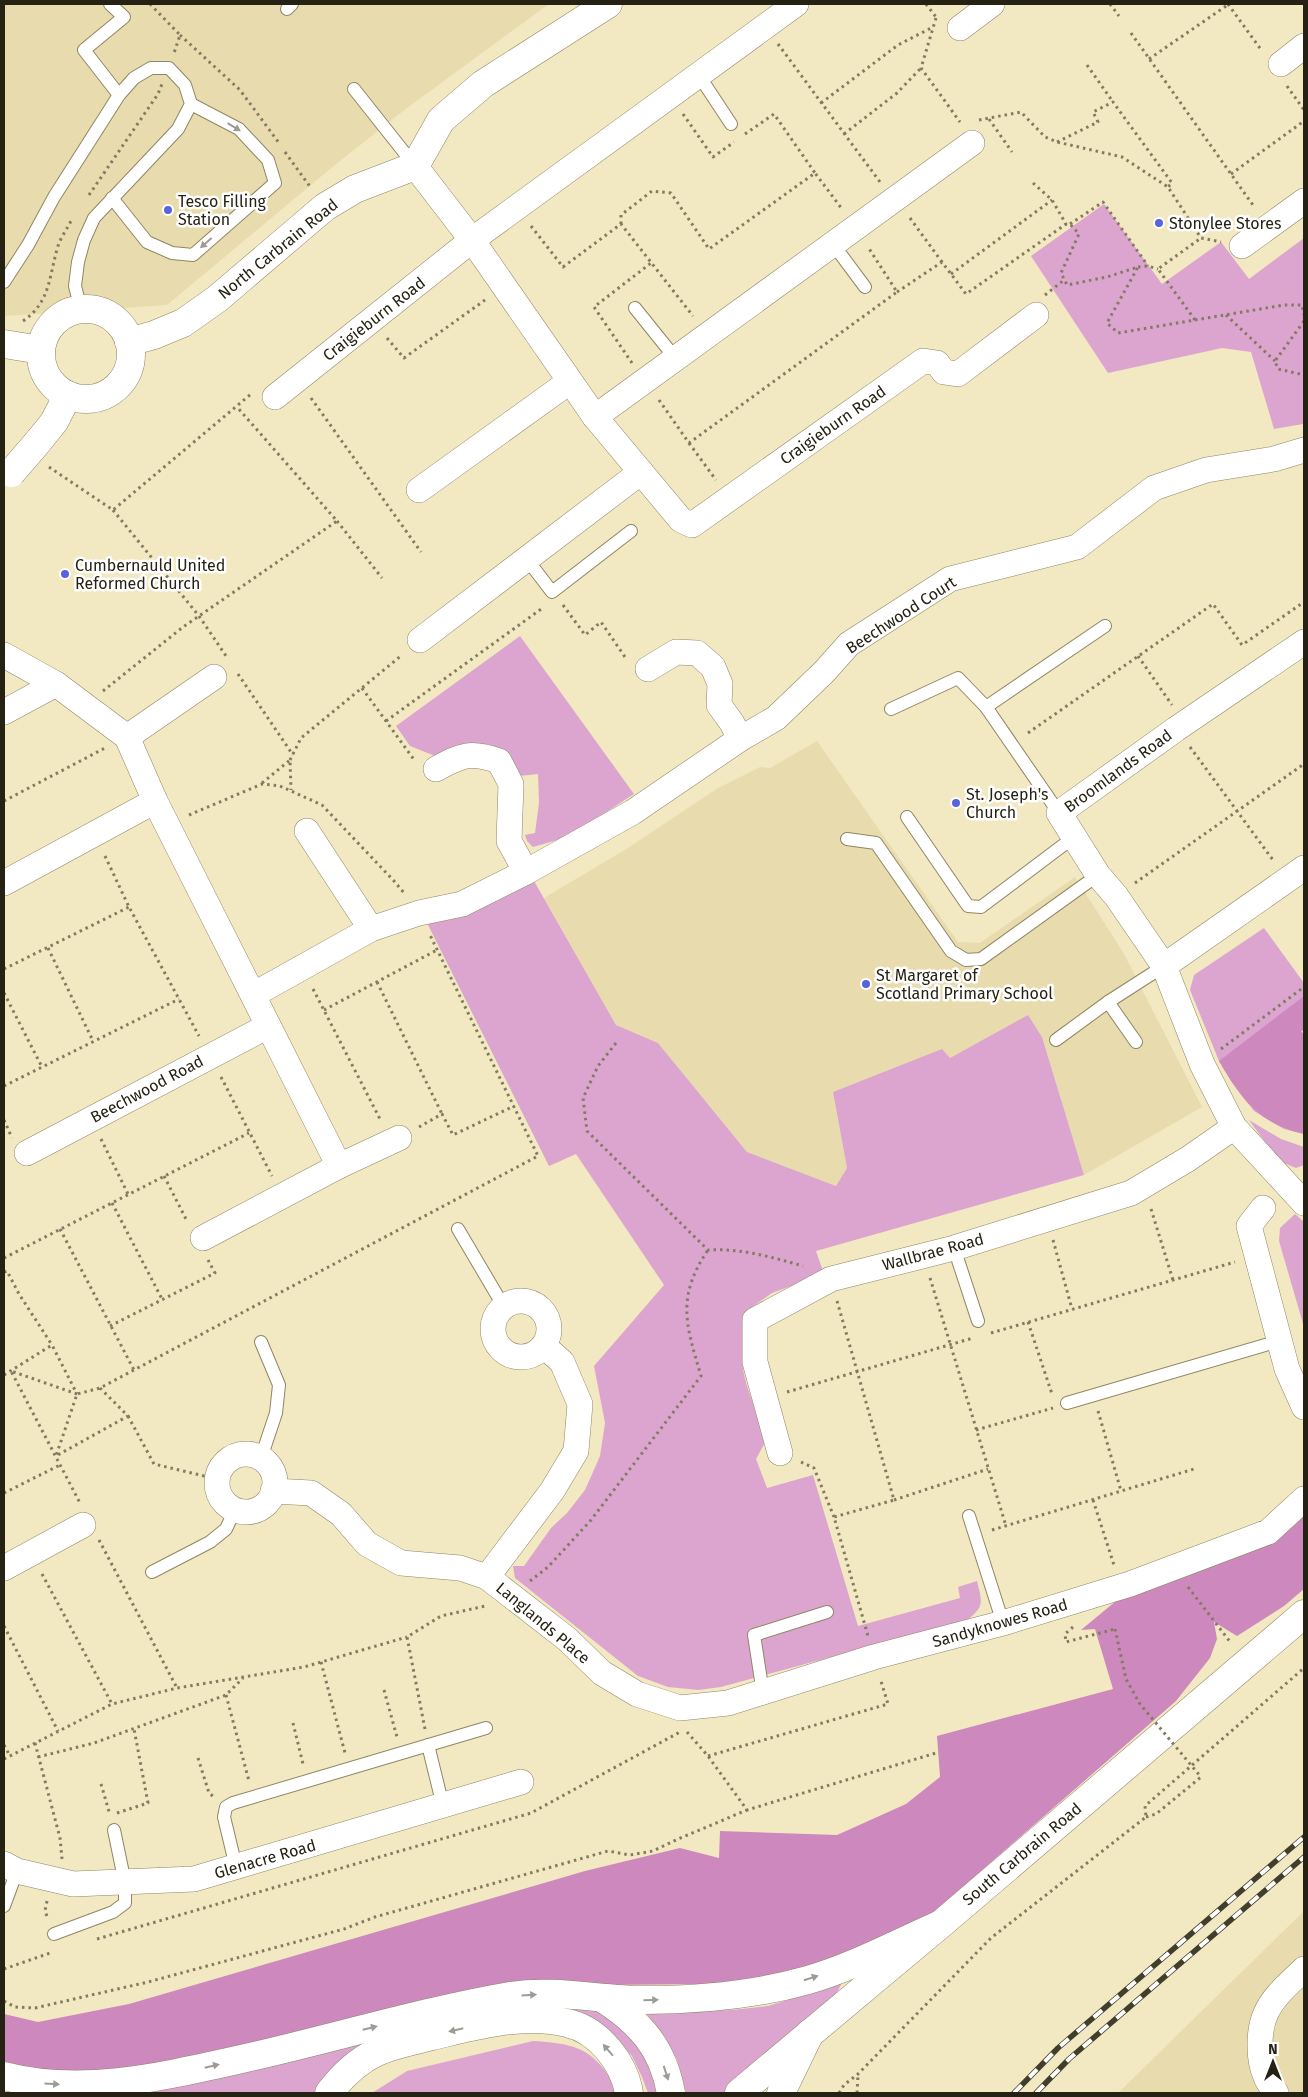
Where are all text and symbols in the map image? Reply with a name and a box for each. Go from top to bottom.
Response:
one-way arrow [228,122,241,131]
place label: Tesco Filling Station [178,192,267,229]
street label: North Carbrain Road [214,195,342,303]
marker: Tesco Filling Station [162,204,174,216]
place label: Stonylee Stores [1169,214,1282,233]
marker: Stonylee Stores [1153,217,1165,229]
one-way arrow [201,237,213,249]
street label: Craigieburn Road [319,273,429,365]
street label: Craigieburn Road [777,381,889,469]
place label: Cumbernauld United Reformed Church [75,556,225,593]
marker: Cumbernauld United Reformed Church [59,568,71,580]
street label: Beechwood Court [842,572,960,658]
street label: Broomlands Road [1060,725,1176,817]
place label: St. Joseph's Church [966,785,1049,822]
marker: St. Joseph's Church [950,797,962,809]
place label: St Margaret of Scotland Primary School [876,966,1053,1003]
marker: St Margaret of Scotland Primary School [860,978,872,990]
street label: Beechwood Road [87,1051,207,1127]
street label: Wallbrae Road [880,1229,986,1275]
street label: Langlands Place [492,1578,594,1668]
street label: Sandyknowes Road [930,1595,1070,1651]
street label: South Carbrain Road [959,1799,1085,1909]
street label: Glenacre Road [212,1835,318,1883]
one-way arrow [804,1974,819,1981]
one-way arrow [521,1991,537,1999]
one-way arrow [643,1995,659,2003]
one-way arrow [363,2023,378,2031]
one-way arrow [449,2027,464,2035]
north arrow [1248,2037,1298,2087]
text: N [1268,2041,1278,2058]
one-way arrow [602,2045,614,2057]
one-way arrow [205,2062,220,2070]
one-way arrow [663,2066,671,2081]
one-way arrow [44,2080,60,2088]

